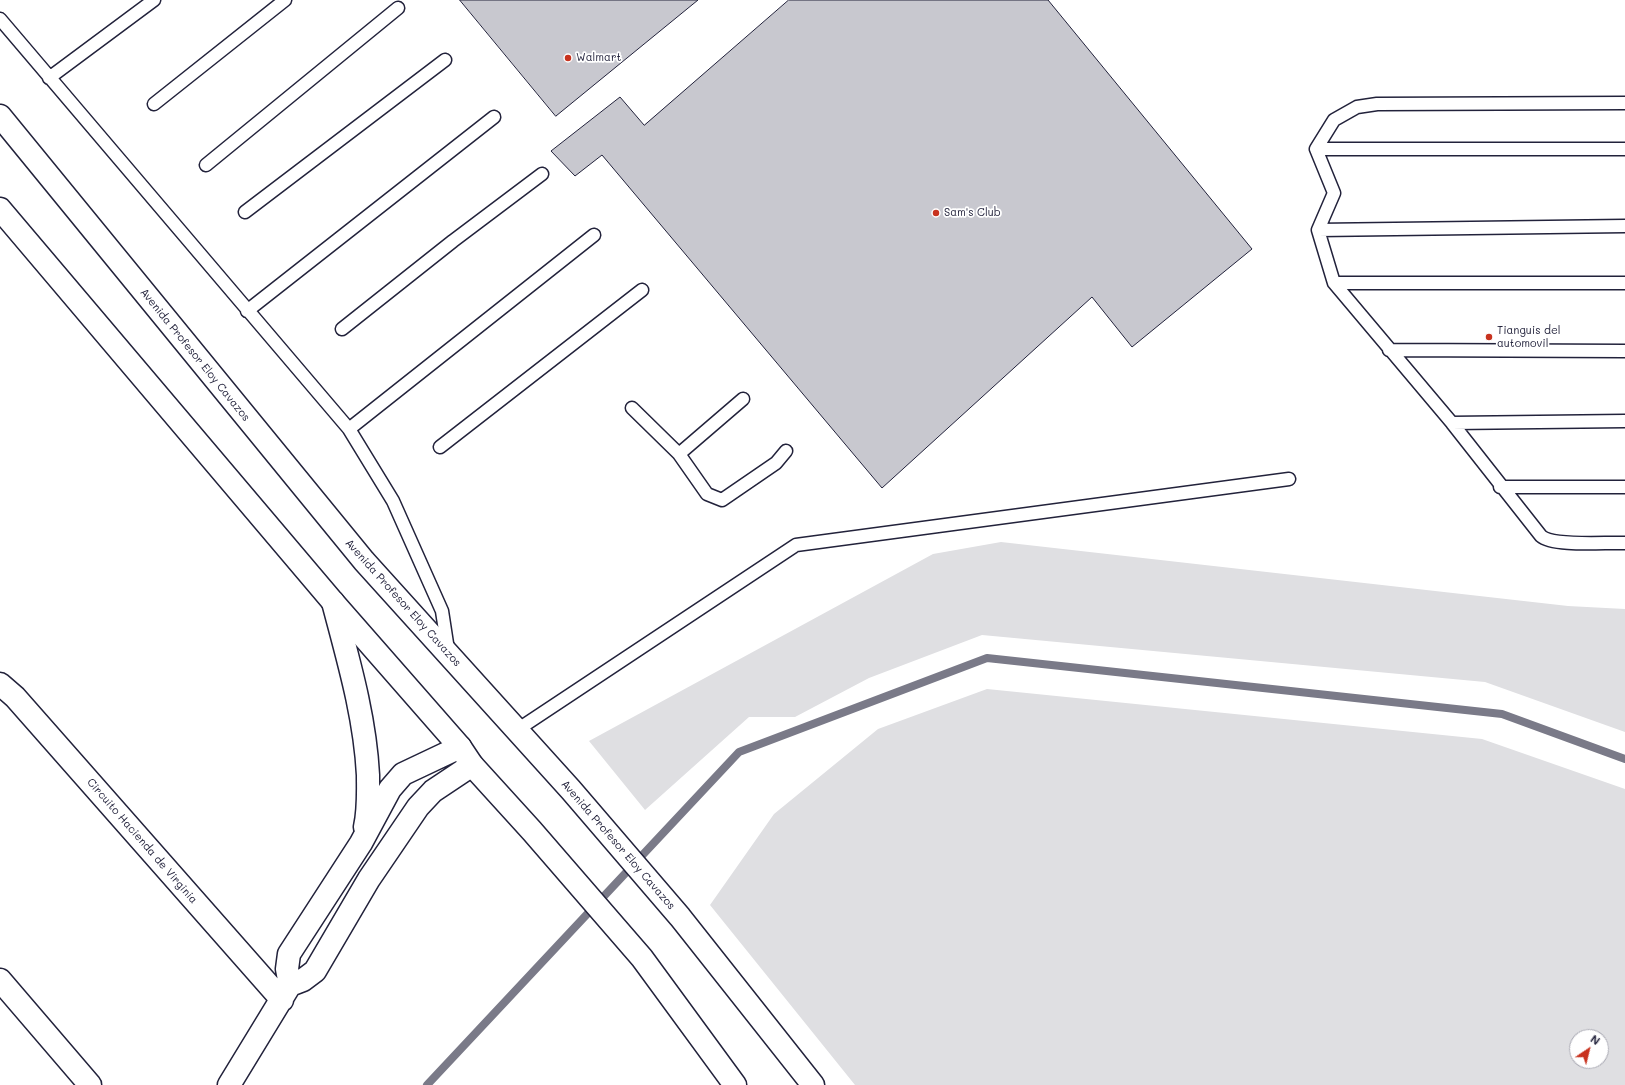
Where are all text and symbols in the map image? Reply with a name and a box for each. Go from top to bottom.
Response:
place label: Walmart [576,51,621,65]
marker: Walmart [563,53,573,63]
place label: Sam's Club [944,206,1001,220]
marker: Sam's Club [931,208,941,218]
street label: Avenida Profesor Eloy Cavazos [137,286,253,424]
place label: Tianguis del automovil [1497,324,1561,350]
marker: Tianguis del automovil [1484,332,1494,342]
street label: Avenida Profesor Eloy Cavazos [342,537,464,669]
street label: Circuito Hacienda de Virginia [84,776,200,906]
street label: Avenida Profesor Eloy Cavazos [558,778,678,912]
north arrow [1569,1029,1609,1069]
text: N [1588,1031,1603,1048]

